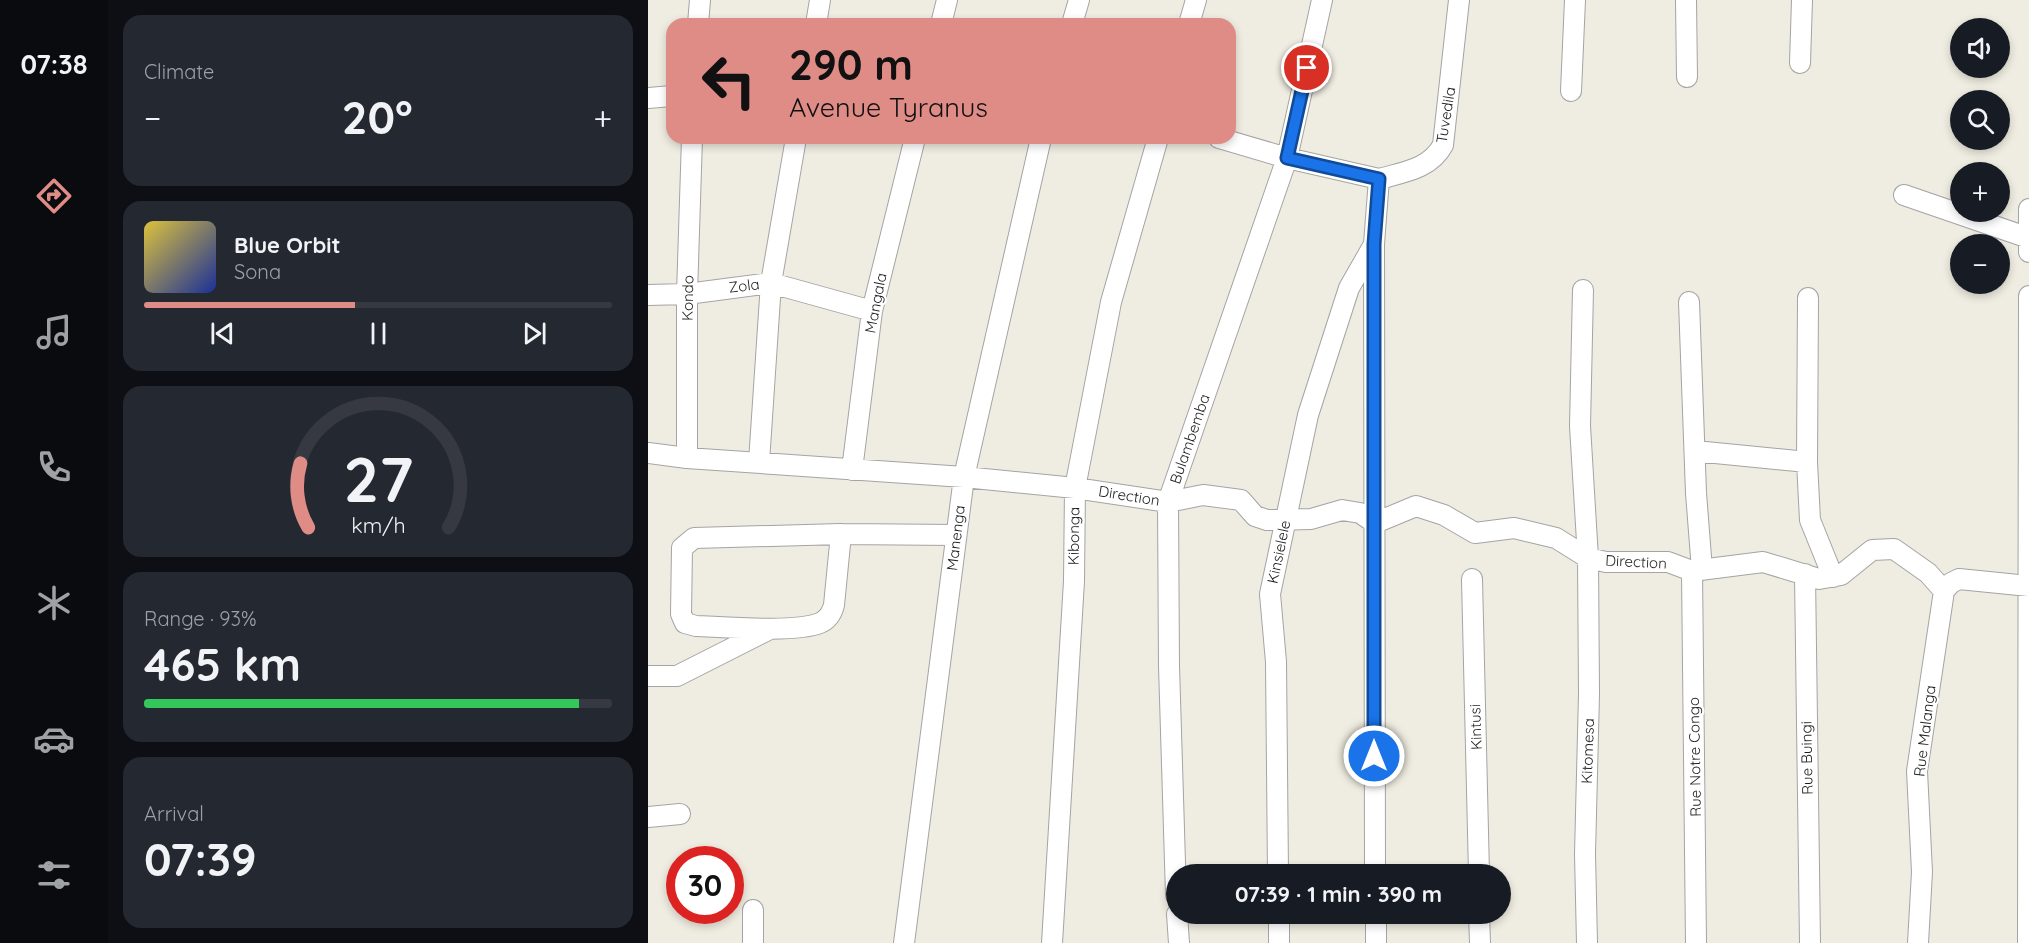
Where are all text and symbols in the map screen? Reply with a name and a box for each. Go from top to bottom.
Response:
map controls [1950,18,2010,294]
button: sound [1950,18,2010,78]
text: 290 m [789,38,913,91]
icon: left [690,42,768,120]
pin [1281,42,1332,93]
text: 07:38 [21,47,88,81]
icon: arrive [1290,51,1323,84]
text: Climate [144,59,214,84]
street label: Tuvedila [1432,85,1459,145]
text: 20° [342,89,413,145]
text: Avenue Tyranus [789,90,988,124]
button: search [1950,90,2010,150]
text: − [144,97,161,138]
text: + [593,97,612,138]
button: + [1950,162,2010,222]
icon: directions [33,175,75,217]
text: Blue Orbit [234,231,340,259]
button: − [1950,234,2010,294]
text: Sona [234,259,281,284]
street label: Mangala [860,271,891,335]
street label: Zola [727,274,761,297]
street label: Kondo [678,275,697,321]
icon: music [33,311,75,353]
icon: previous [206,317,239,350]
icon: pause [362,317,395,350]
icon: next [518,317,551,350]
street label: Bulambemba [1165,391,1214,486]
text: 27 [343,441,413,519]
icon: phone [33,446,75,488]
street label: Direction [1097,481,1161,510]
street label: Manenga [942,504,969,572]
street label: Kibonga [1063,507,1084,565]
text: km/h [351,513,405,539]
street label: Kinsielele [1263,518,1294,585]
street label: Direction [1605,550,1667,573]
icon: climate [33,582,75,624]
text: Range · 93% [144,606,257,631]
text: 465 km [144,636,301,692]
street label: Rue Malanga [1909,684,1940,778]
street label: Rue Notre Congo [1684,697,1705,817]
street label: Kintusi [1465,704,1486,750]
icon: car [33,718,75,760]
street label: Kitomesa [1577,718,1598,784]
street label: Rue Buingi [1796,721,1817,795]
position arrow [1342,724,1406,788]
text: Arrival [144,801,204,826]
text: 07:39 [144,831,257,887]
speed limit sign: 30 [666,846,744,924]
icon: filters [33,854,75,896]
text: 07:39 · 1 min · 390 m [1235,880,1442,908]

